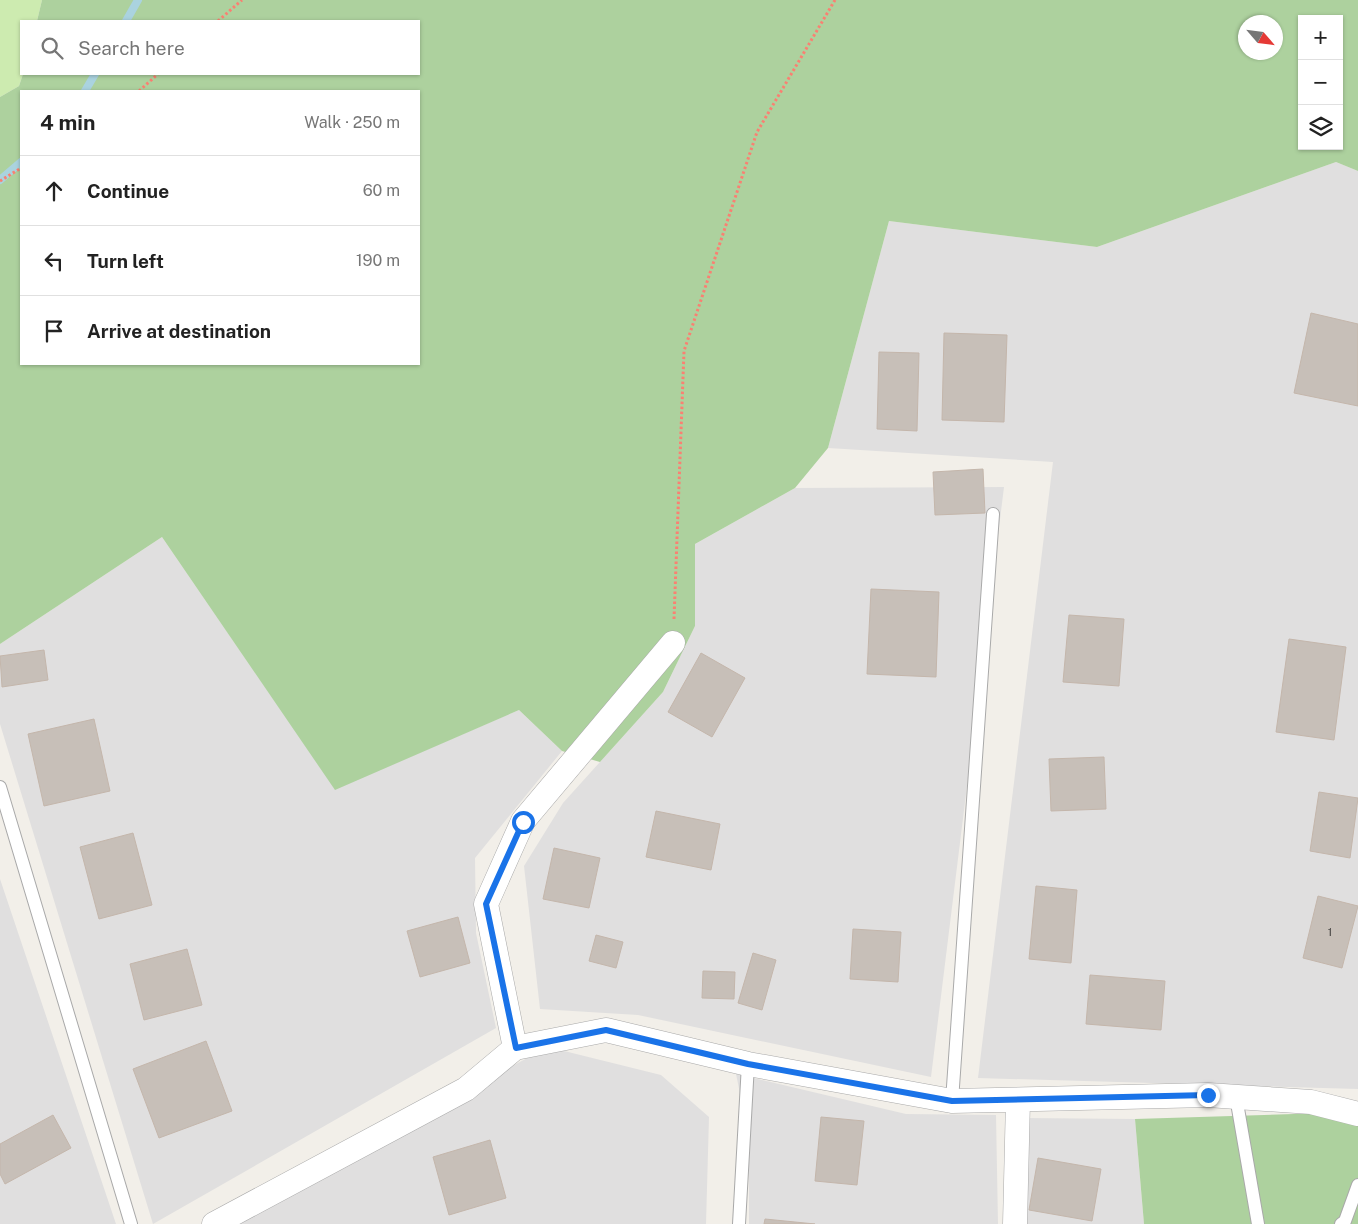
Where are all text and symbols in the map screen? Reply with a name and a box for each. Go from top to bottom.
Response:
north arrow [1238,15,1283,60]
map controls [1298,15,1343,150]
button: + [1298,15,1343,60]
search box [20,20,420,75]
icon: search [38,34,66,62]
text: Search here [78,37,185,59]
button: − [1298,60,1343,105]
button: layers [1298,105,1343,150]
text: 4 min [40,110,95,135]
text: Walk · 250 m [304,113,400,132]
icon: ahead [40,177,68,205]
text: Continue [87,180,169,202]
text: 60 m [363,181,400,200]
icon: left [40,247,68,275]
text: Turn left [87,250,164,272]
text: 190 m [356,251,400,270]
icon: arrive [40,317,68,345]
text: Arrive at destination [87,320,271,342]
route start [512,811,535,834]
house number: 1 [1328,925,1332,939]
route end [1197,1084,1220,1107]

